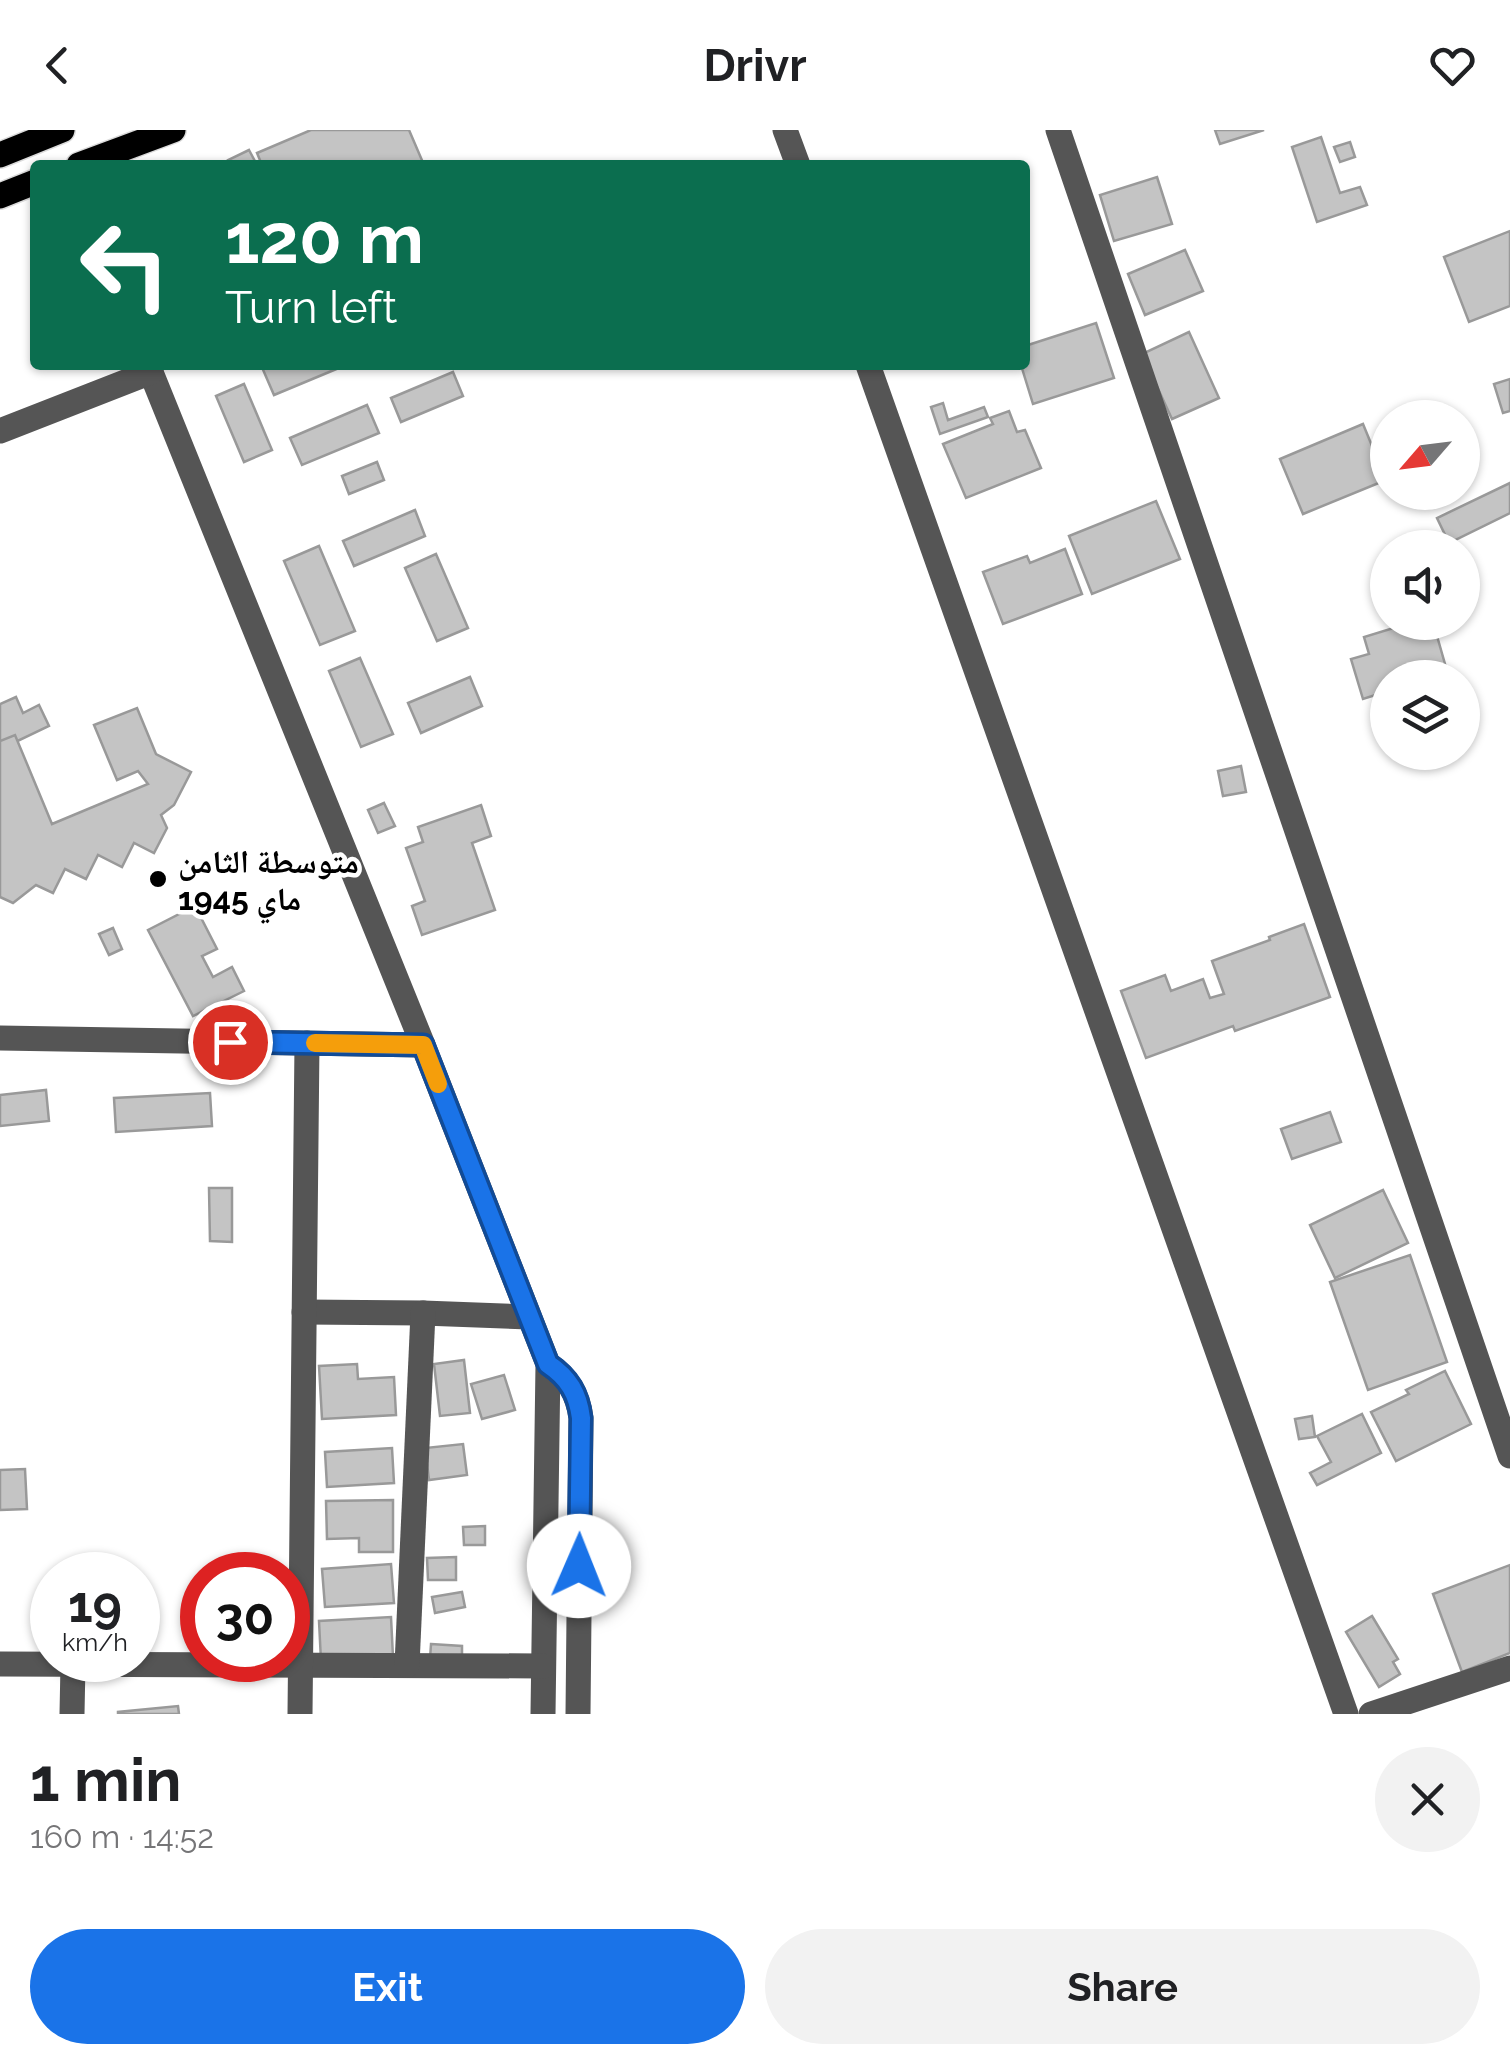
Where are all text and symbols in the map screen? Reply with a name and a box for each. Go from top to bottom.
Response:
icon: back [30,38,85,93]
icon: heart [1425,38,1480,93]
text: Drivr [703,39,807,92]
text: 120 m [225,197,424,279]
icon: left [60,200,190,330]
text: Turn left [225,281,397,334]
north arrow [1370,400,1480,510]
map controls [1370,400,1480,770]
button: sound [1370,530,1480,640]
button: layers [1370,660,1480,770]
place label: متوسطة الثامن ماي 1945 [178,843,359,923]
marker: متوسطة الثامن ماي 1945 [147,868,169,890]
pin [188,1000,273,1085]
icon: arrive [203,1015,258,1070]
position arrow [527,1514,631,1618]
speed limit sign: 30 [180,1552,310,1682]
text: 19 [68,1575,122,1634]
text: km/h [62,1627,128,1657]
text: 1 min [30,1745,181,1815]
button: close [1375,1747,1480,1852]
text: 160 m · 14:52 [30,1818,214,1855]
button: Exit [30,1929,745,2044]
button: Share [765,1929,1480,2044]

